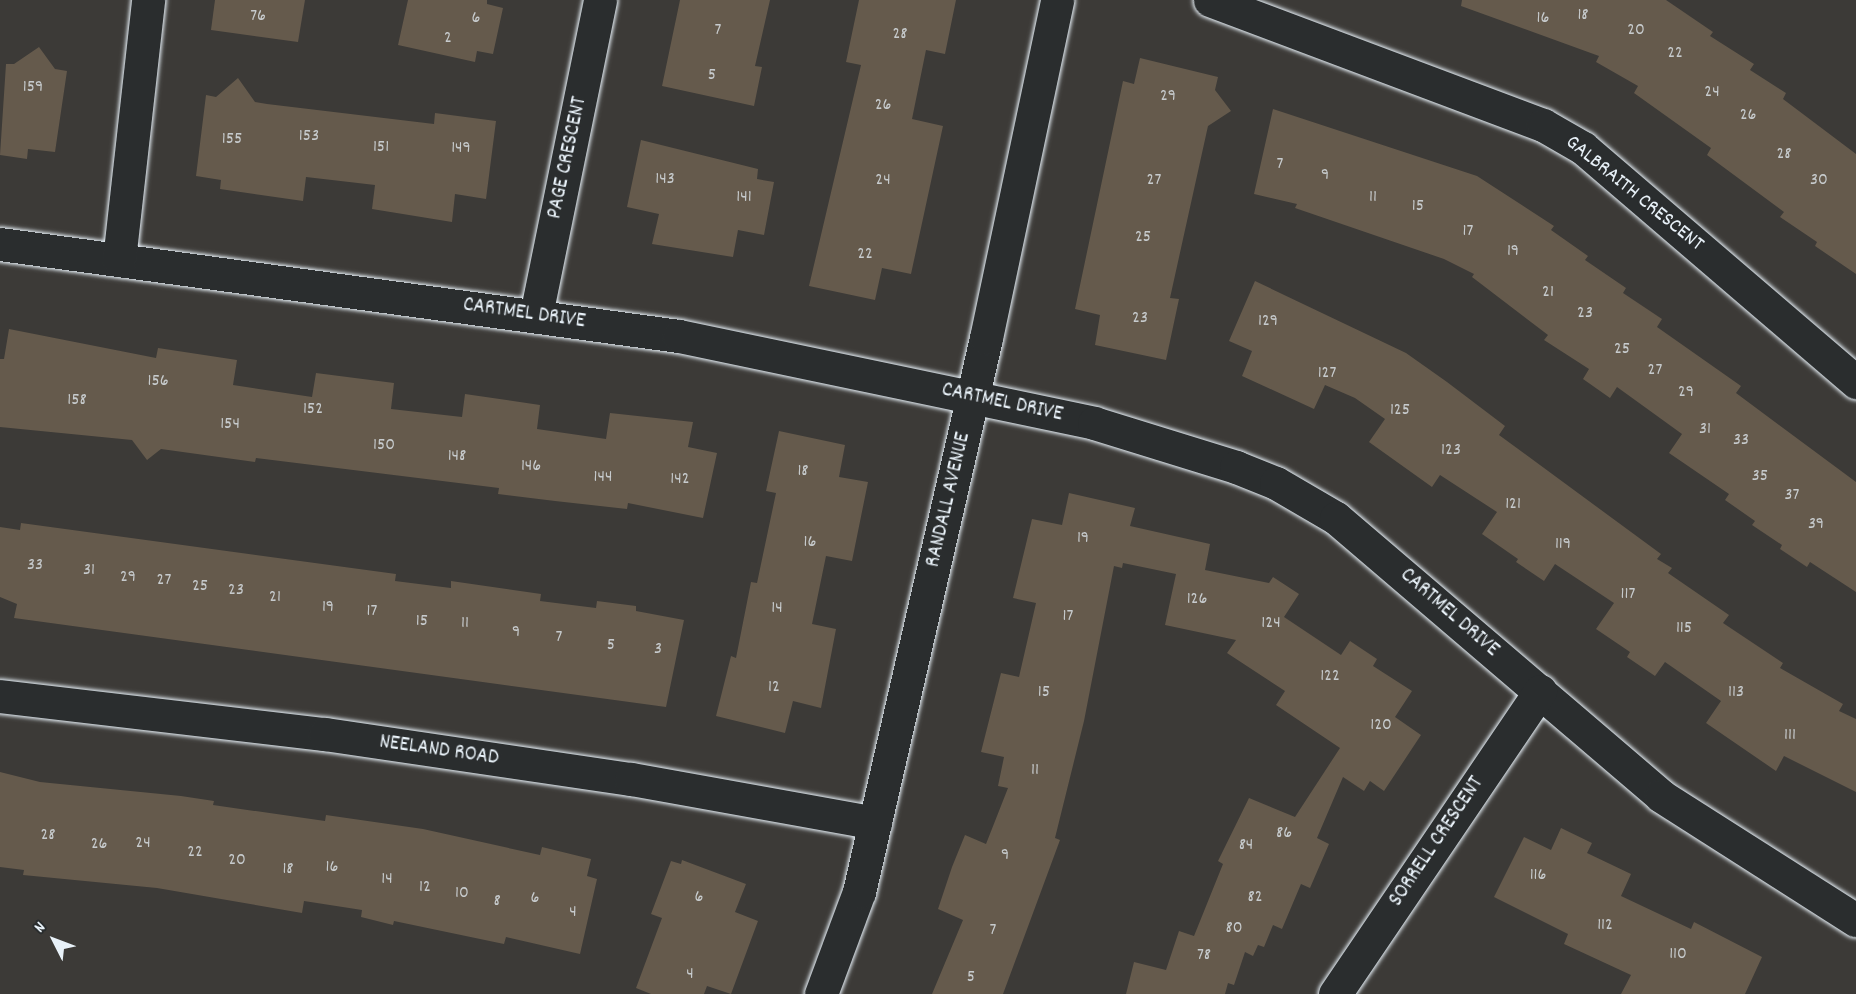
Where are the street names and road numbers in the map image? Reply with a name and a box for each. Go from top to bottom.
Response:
street label: PAGE CRESCENT [543,95,593,221]
street label: GALBRAITH CRESCENT [1560,130,1708,258]
street label: CARTMEL DRIVE [461,293,587,335]
street label: CARTMEL DRIVE [939,378,1065,428]
street label: RANDALL AVENUE [921,430,977,570]
street label: CARTMEL DRIVE [1394,563,1504,663]
street label: NEELAND ROAD [378,730,500,772]
street label: SORRELL CRESCENT [1384,772,1490,912]

